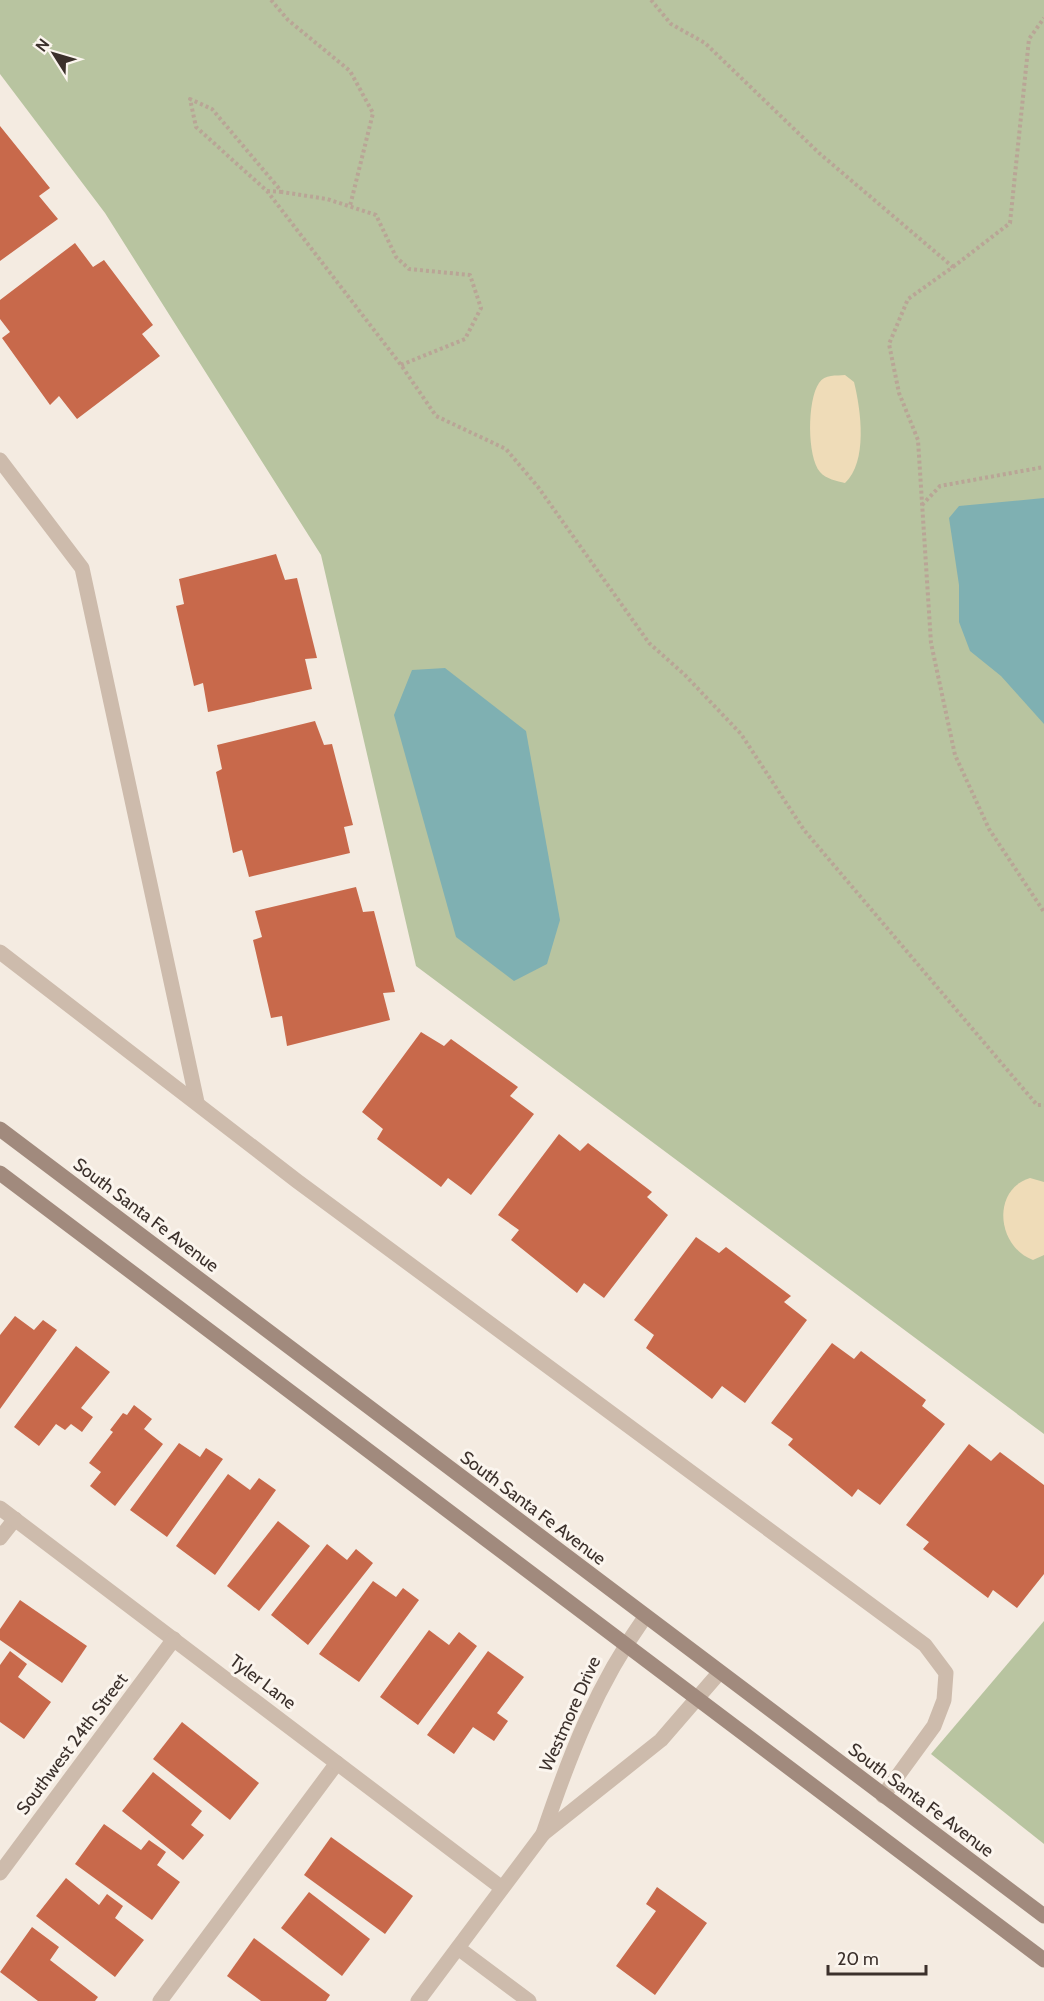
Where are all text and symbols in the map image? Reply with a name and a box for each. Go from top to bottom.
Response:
north arrow [24,24,84,84]
text: N [31,35,53,56]
street label: South Santa Fe Avenue [69,1153,223,1277]
street label: South Santa Fe Avenue [456,1446,610,1570]
street label: Tyler Lane [226,1650,300,1714]
street label: Westmore Drive [535,1653,605,1775]
street label: Southwest 24th Street [12,1669,132,1819]
street label: South Santa Fe Avenue [844,1738,998,1862]
scale bar [828,1938,926,1976]
text: 20 m [837,1948,879,1970]

